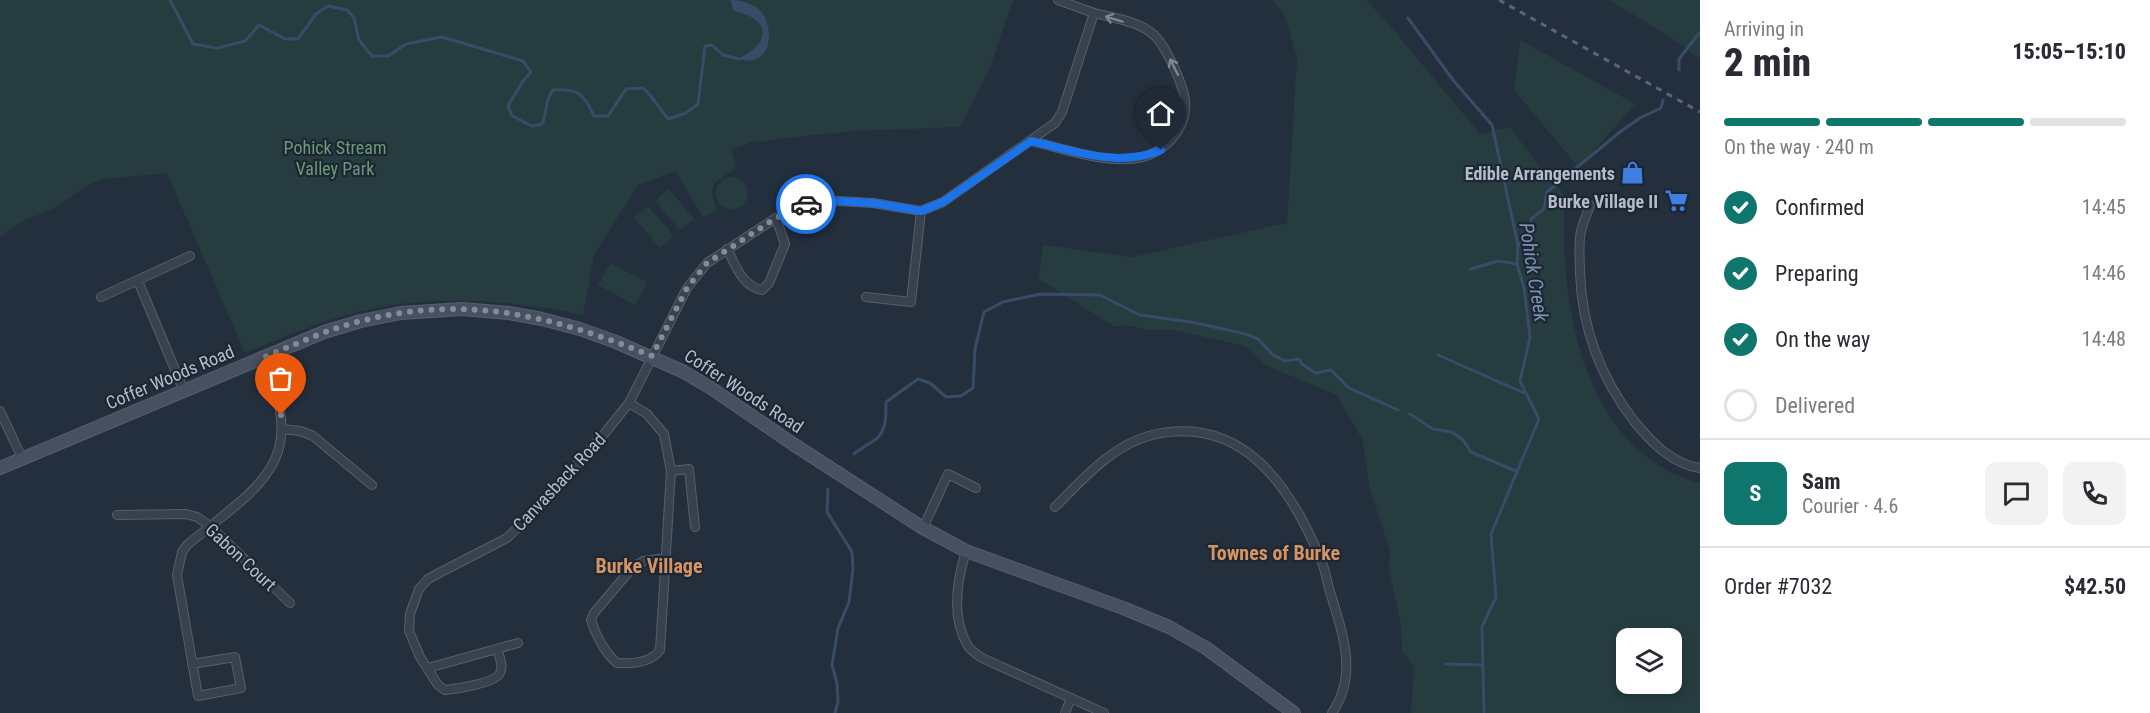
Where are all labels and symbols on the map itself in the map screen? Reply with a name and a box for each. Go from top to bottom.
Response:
one-way arrow [1105,13,1124,24]
one-way arrow [1167,59,1179,77]
pin [1135,88,1186,150]
park label: Pohick Stream Valley Park [284,137,386,179]
shop icon: Edible Arrangements [1620,160,1646,186]
place label: Edible Arrangements [1465,163,1615,184]
courier [776,174,836,234]
supermarket icon: Burke Village II [1663,188,1689,214]
place label: Burke Village II [1548,191,1658,212]
water label: Pohick Creek [1514,221,1554,325]
street label: Coffer Woods Road [103,340,237,414]
street label: Coffer Woods Road [681,345,807,437]
pin [255,353,306,415]
street label: Canvasback Road [508,429,610,535]
street label: Gabon Court [201,519,281,595]
district label: Townes of Burke [1208,541,1340,565]
district label: Burke Village [596,554,702,578]

